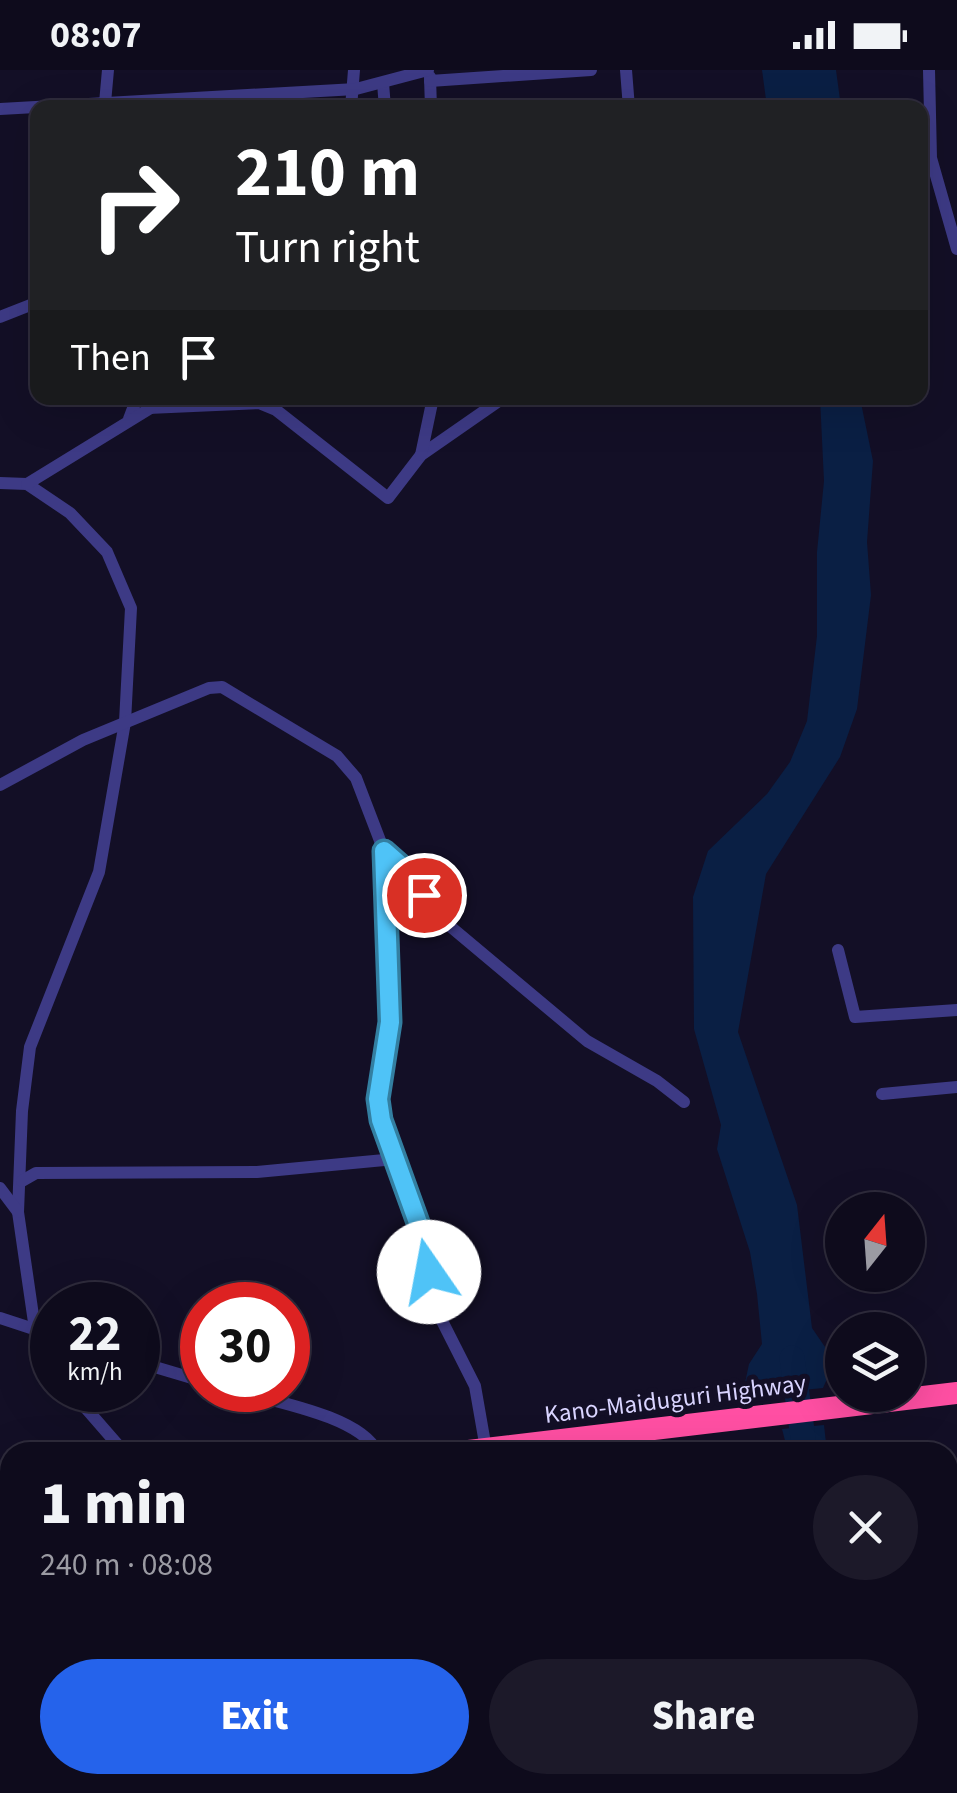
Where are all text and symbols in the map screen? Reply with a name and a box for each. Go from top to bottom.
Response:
text: 08:07 [50,8,142,62]
text: 210 m [235,123,420,223]
icon: right [70,140,200,270]
text: Turn right [235,216,420,280]
icon: arrive [171,330,226,385]
text: Then [70,331,151,385]
pin [382,853,467,938]
icon: arrive [397,868,452,923]
north arrow [825,1192,925,1292]
map controls [825,1192,925,1412]
position arrow [377,1220,481,1324]
speed limit sign: 30 [180,1282,310,1412]
text: 22 [69,1299,121,1370]
button: layers [825,1312,925,1412]
text: km/h [67,1354,123,1390]
street label: Kano-Maiduguri Highway [542,1365,808,1433]
text: 1 min [40,1462,187,1547]
button: close [813,1475,918,1580]
text: 240 m · 08:08 [40,1542,213,1588]
button: Exit [40,1659,469,1774]
button: Share [489,1659,918,1774]

